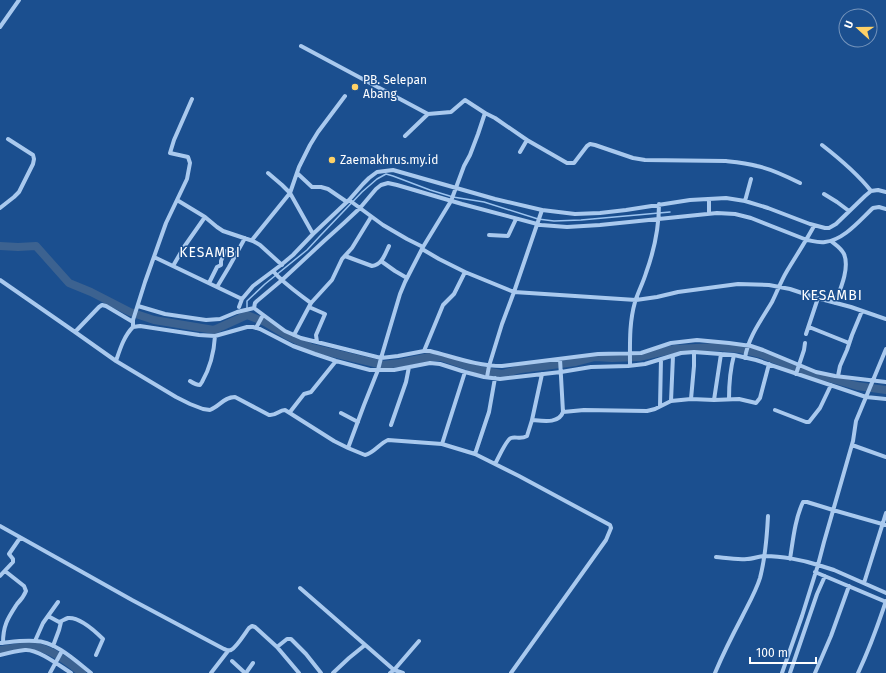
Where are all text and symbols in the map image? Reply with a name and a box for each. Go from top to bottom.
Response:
north arrow [838,8,878,48]
text: U [842,19,856,30]
place label: PB. Selepan Abang [363,73,427,101]
marker: PB. Selepan Abang [350,82,360,92]
place label: Zaemakhrus.my.id [340,153,438,167]
marker: Zaemakhrus.my.id [327,155,337,165]
district label: KESAMBI [179,244,241,261]
district label: KESAMBI [801,287,863,304]
scale bar [750,639,816,665]
text: 100 m [756,646,788,660]

